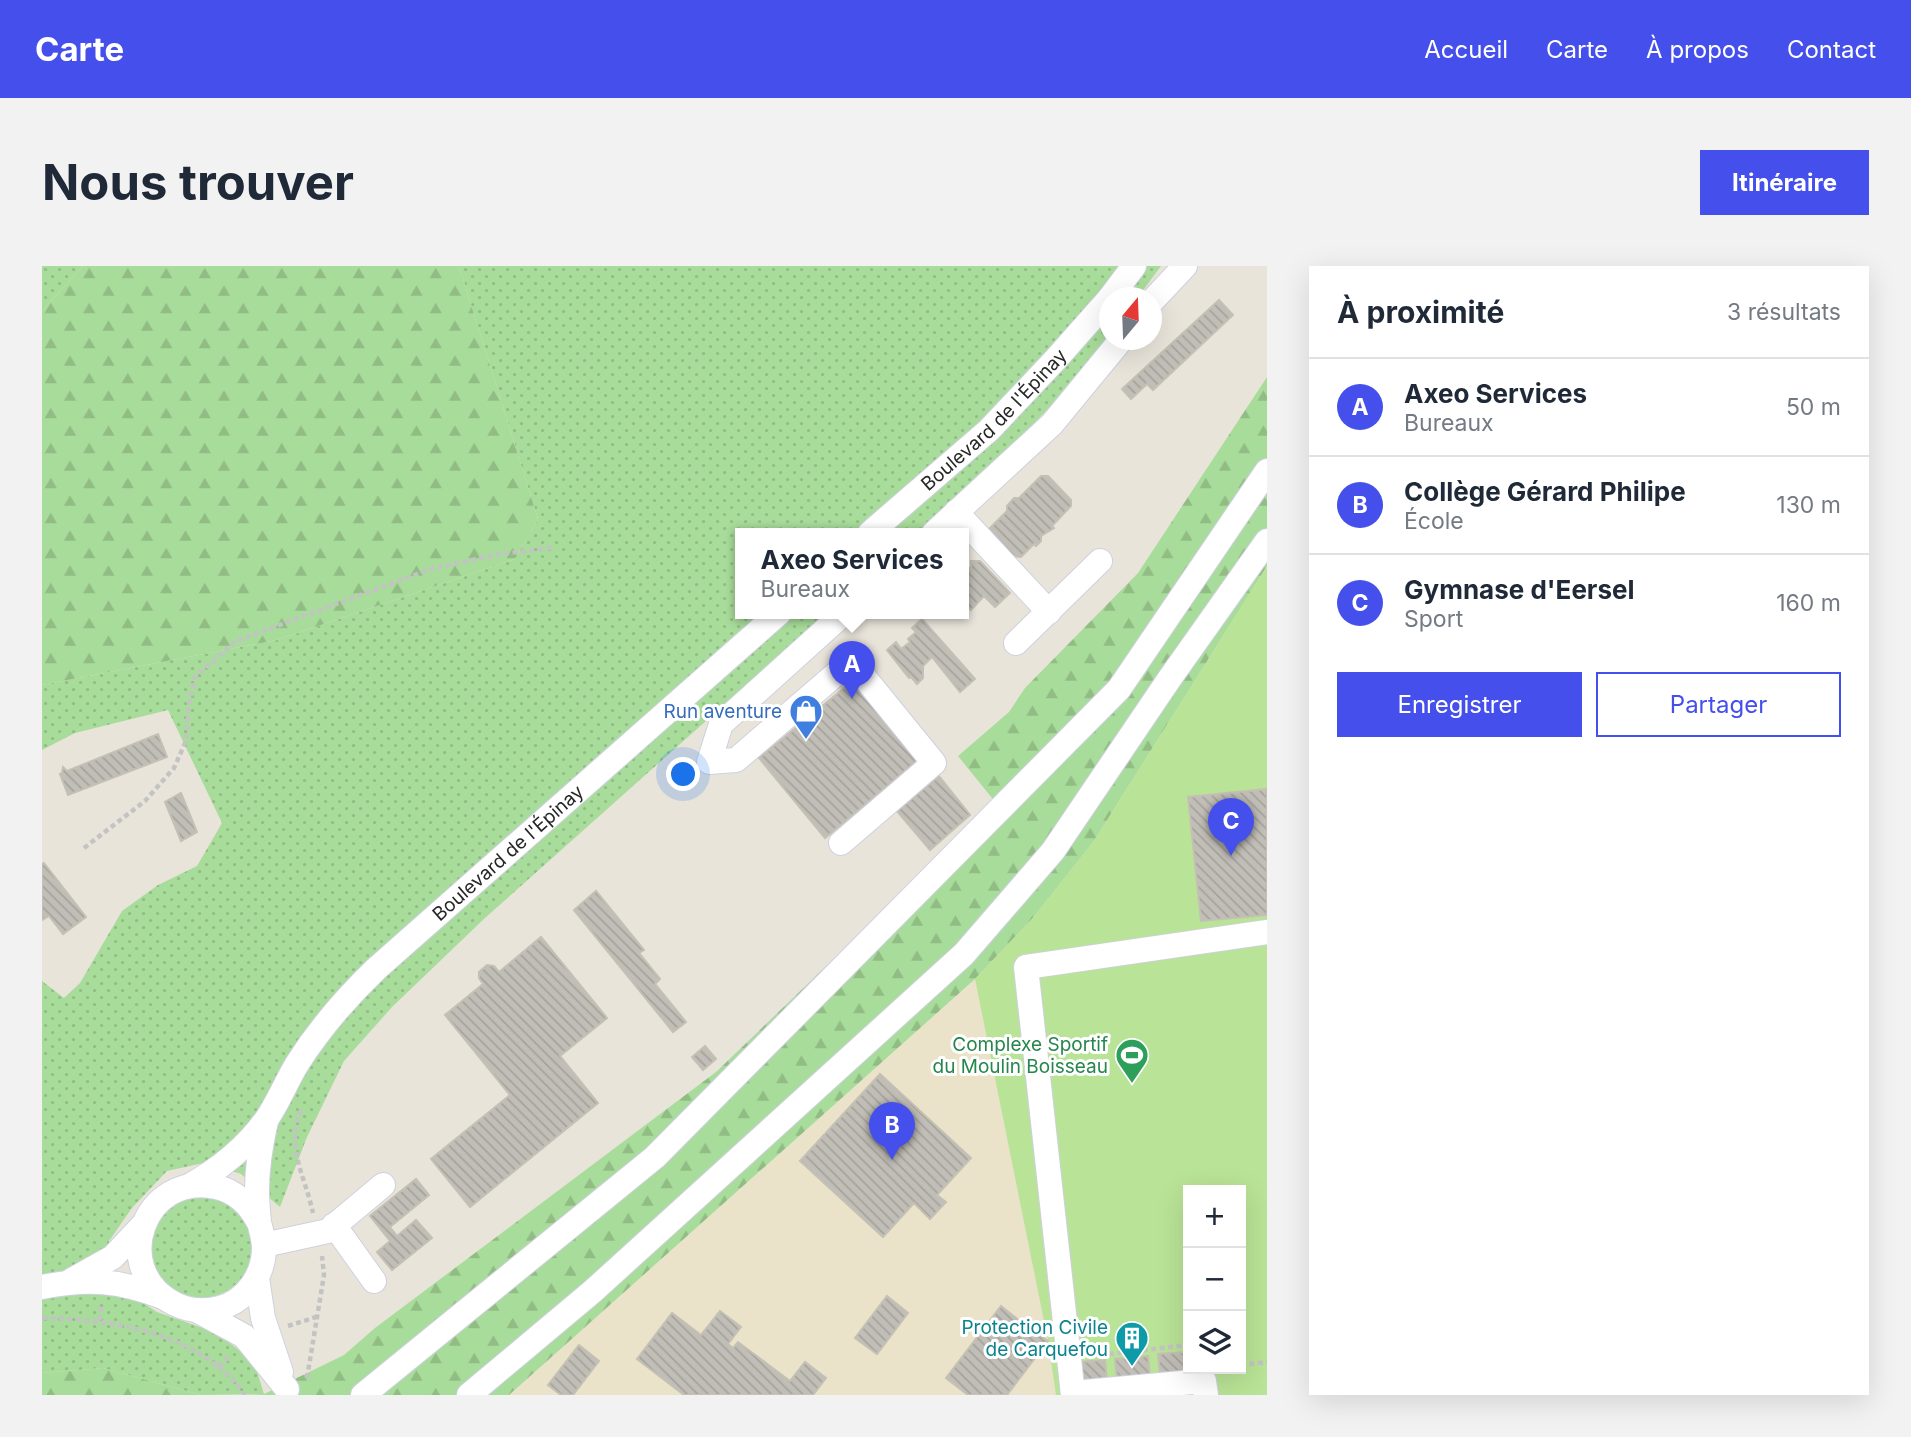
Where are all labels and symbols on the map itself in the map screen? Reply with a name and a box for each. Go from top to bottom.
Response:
north arrow [1099,287,1162,350]
street label: Boulevard de l'Épinay [916,344,1071,495]
pin: A [829,641,875,699]
shop icon: Run aventure [787,692,825,741]
place label: Run aventure [664,700,782,723]
your location [666,757,700,791]
street label: Boulevard de l'Épinay [428,780,588,925]
pin: C [1208,798,1254,856]
place label: Complexe Sportif du Moulin Boisseau [933,1033,1108,1078]
sports icon: Complexe Sportif du Moulin Boisseau [1113,1036,1151,1085]
pin: B [869,1102,915,1160]
place label: Protection Civile de Carquefou [961,1316,1108,1361]
building icon: Protection Civile de Carquefou [1113,1319,1151,1368]

